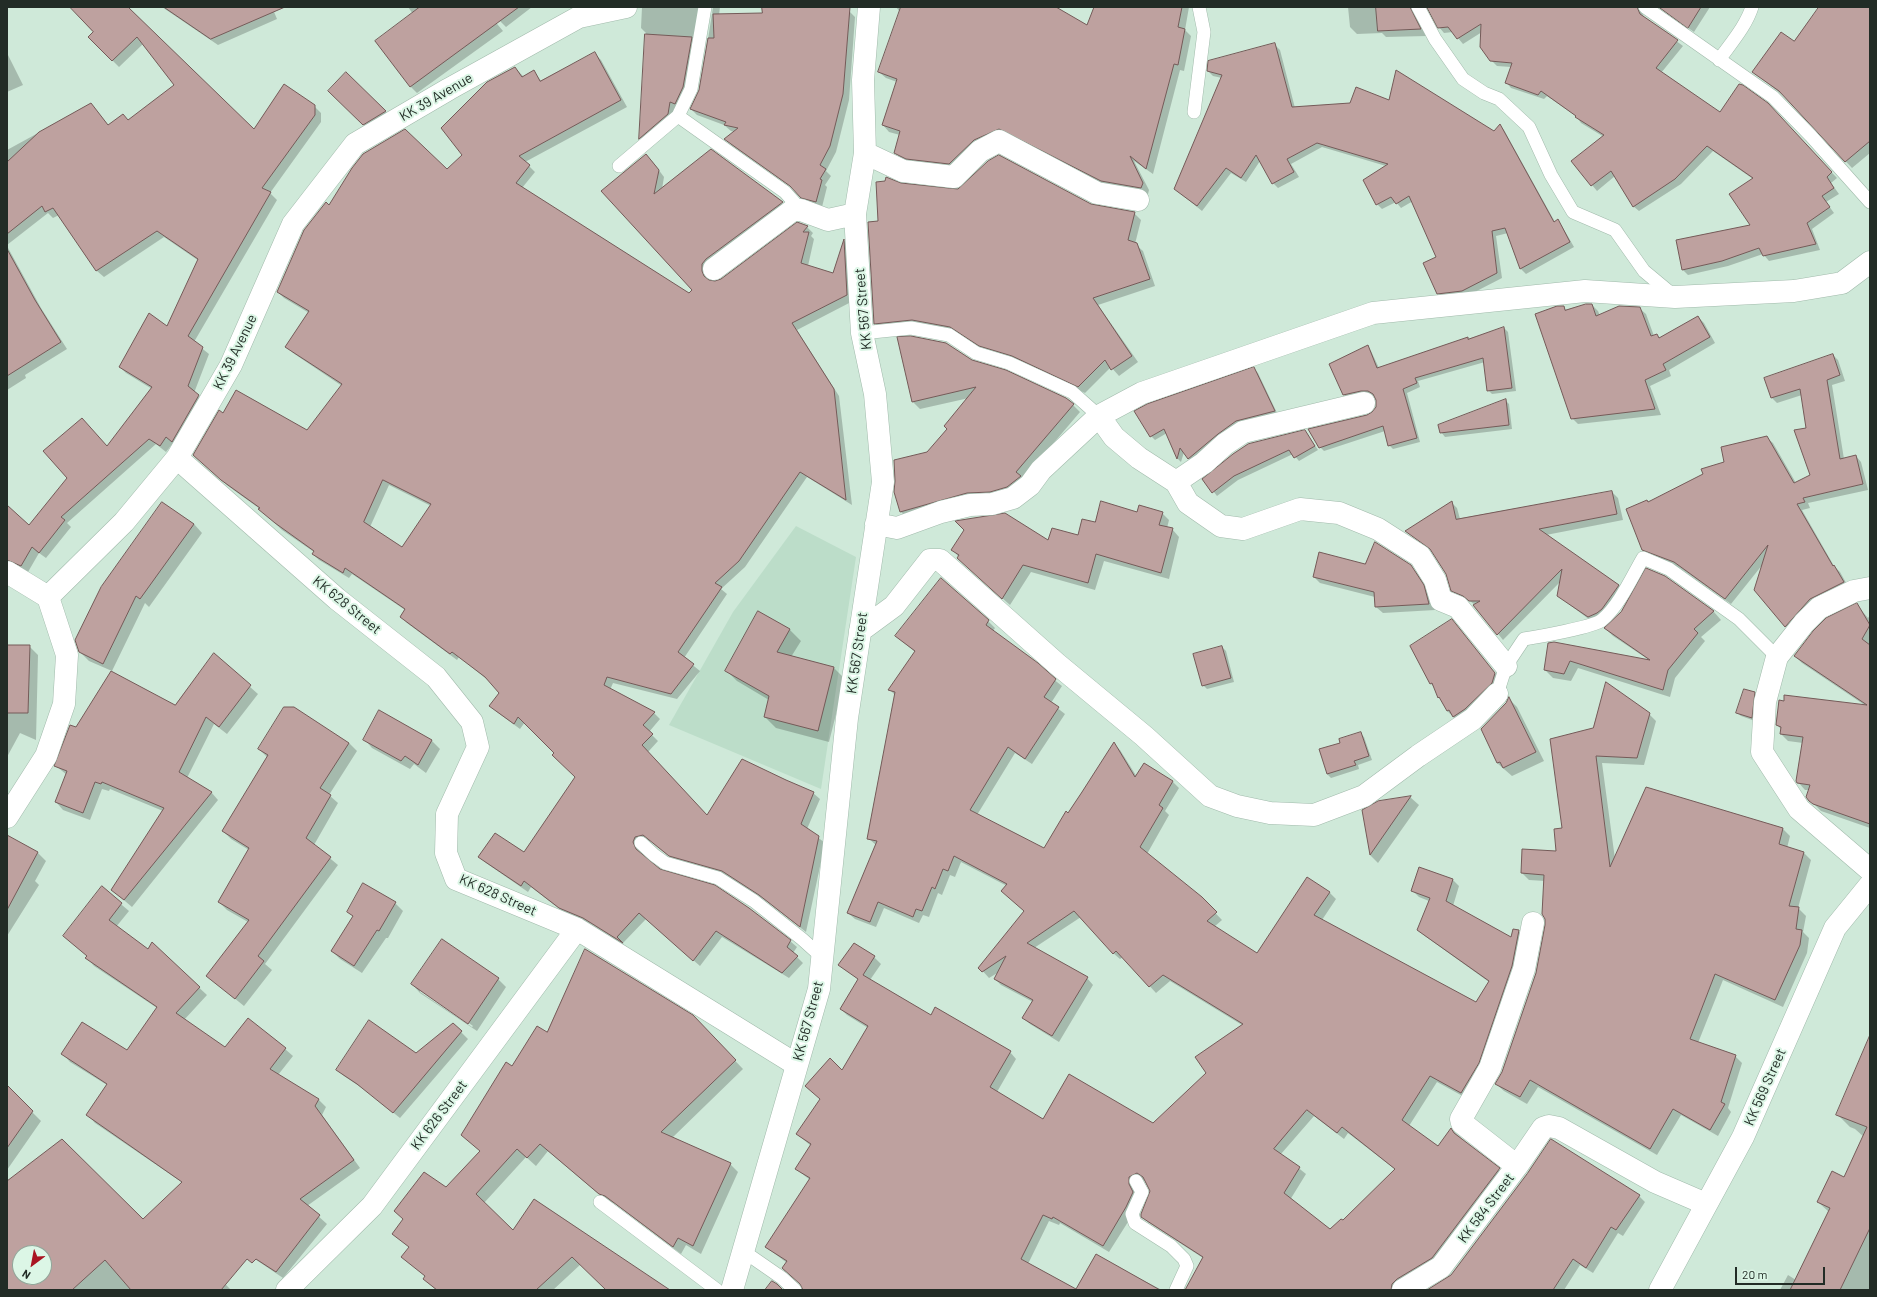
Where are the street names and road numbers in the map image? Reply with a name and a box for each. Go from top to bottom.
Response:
street label: KK 39 Avenue [396,69,476,125]
street label: KK 567 Street [851,267,875,351]
street label: KK 39 Avenue [210,312,260,392]
street label: KK 628 Street [309,572,385,638]
street label: KK 567 Street [843,611,871,695]
street label: KK 628 Street [457,870,539,920]
street label: KK 567 Street [789,979,827,1063]
street label: KK 569 Street [1741,1046,1789,1128]
street label: KK 626 Street [407,1077,471,1153]
street label: KK 584 Street [1454,1170,1518,1246]

